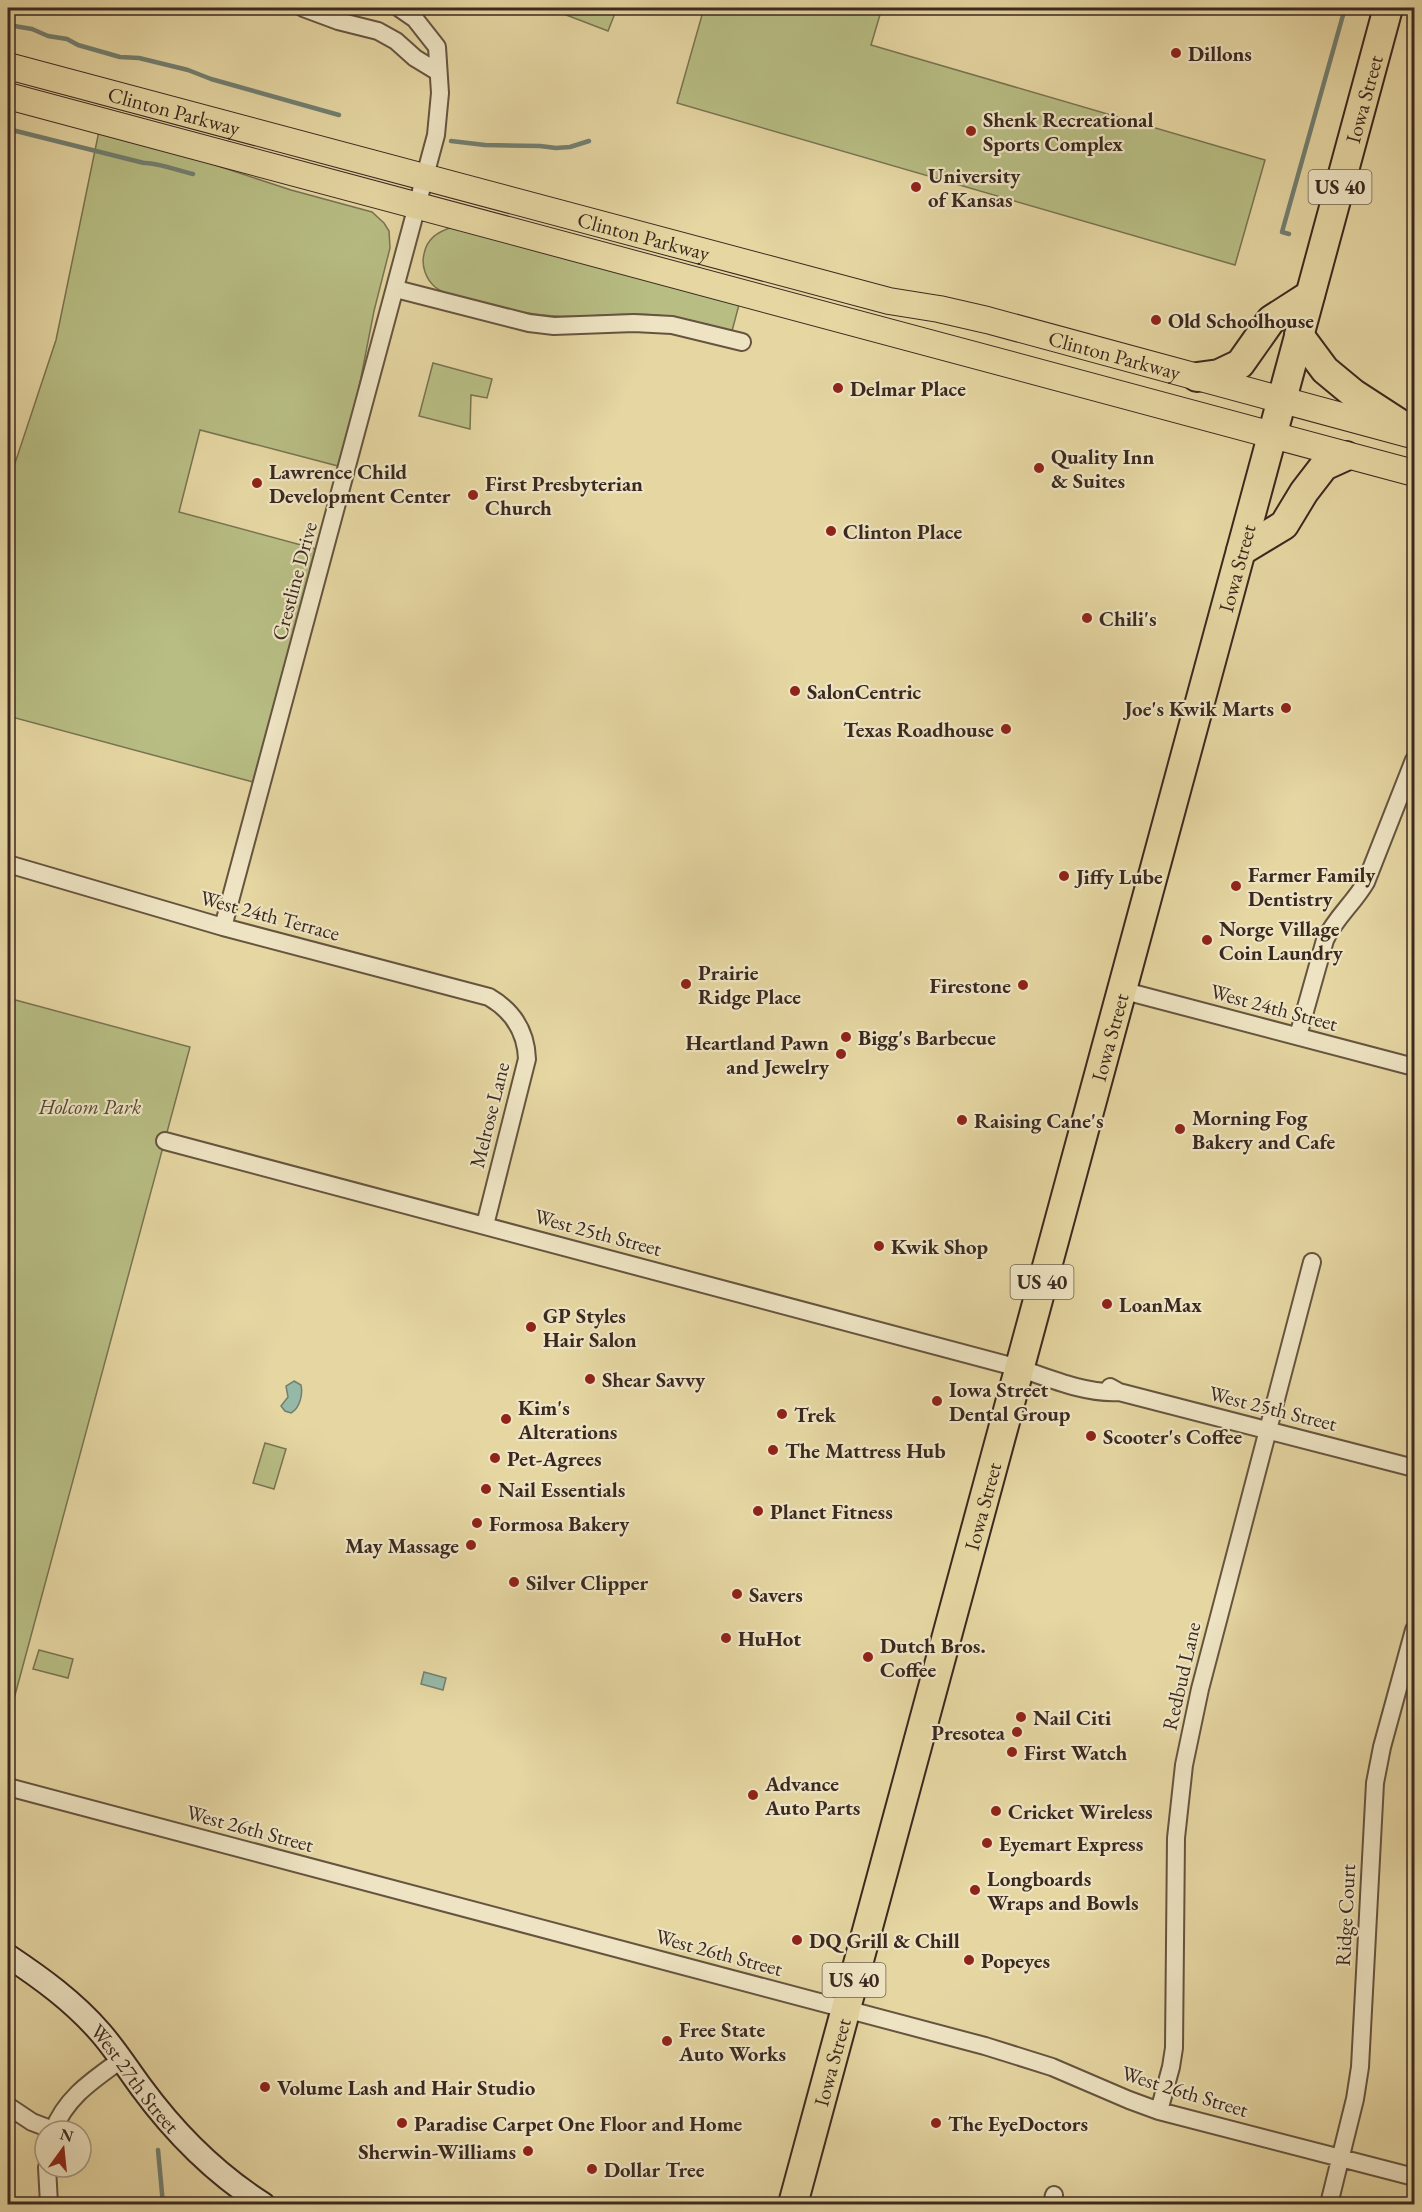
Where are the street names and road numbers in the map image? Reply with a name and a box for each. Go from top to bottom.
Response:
street label: Iowa Street [1339,52,1388,146]
street label: Clinton Parkway [105,80,244,141]
road number: US 40 [1308,170,1372,204]
street label: Clinton Parkway [575,205,714,266]
street label: Clinton Parkway [1046,324,1185,386]
street label: Crestline Drive [265,519,323,643]
street label: Iowa Street [1211,521,1261,615]
street label: West 24th Terrace [197,883,343,947]
street label: West 24th Street [1207,977,1341,1037]
street label: Iowa Street [1084,990,1134,1084]
street label: Melrose Lane [463,1059,515,1171]
street label: West 25th Street [531,1202,665,1262]
road number: US 40 [1010,1265,1074,1299]
street label: West 25th Street [1206,1379,1340,1437]
street label: Iowa Street [957,1459,1007,1553]
street label: Redbud Lane [1155,1619,1207,1733]
street label: West 26th Street [183,1798,317,1858]
street label: Ridge Court [1329,1863,1361,1967]
street label: West 26th Street [652,1922,786,1982]
road number: US 40 [822,1963,886,1997]
street label: Iowa Street [807,2015,856,2109]
street label: West 27th Street [85,2018,186,2139]
street label: West 26th Street [1119,2059,1252,2123]

